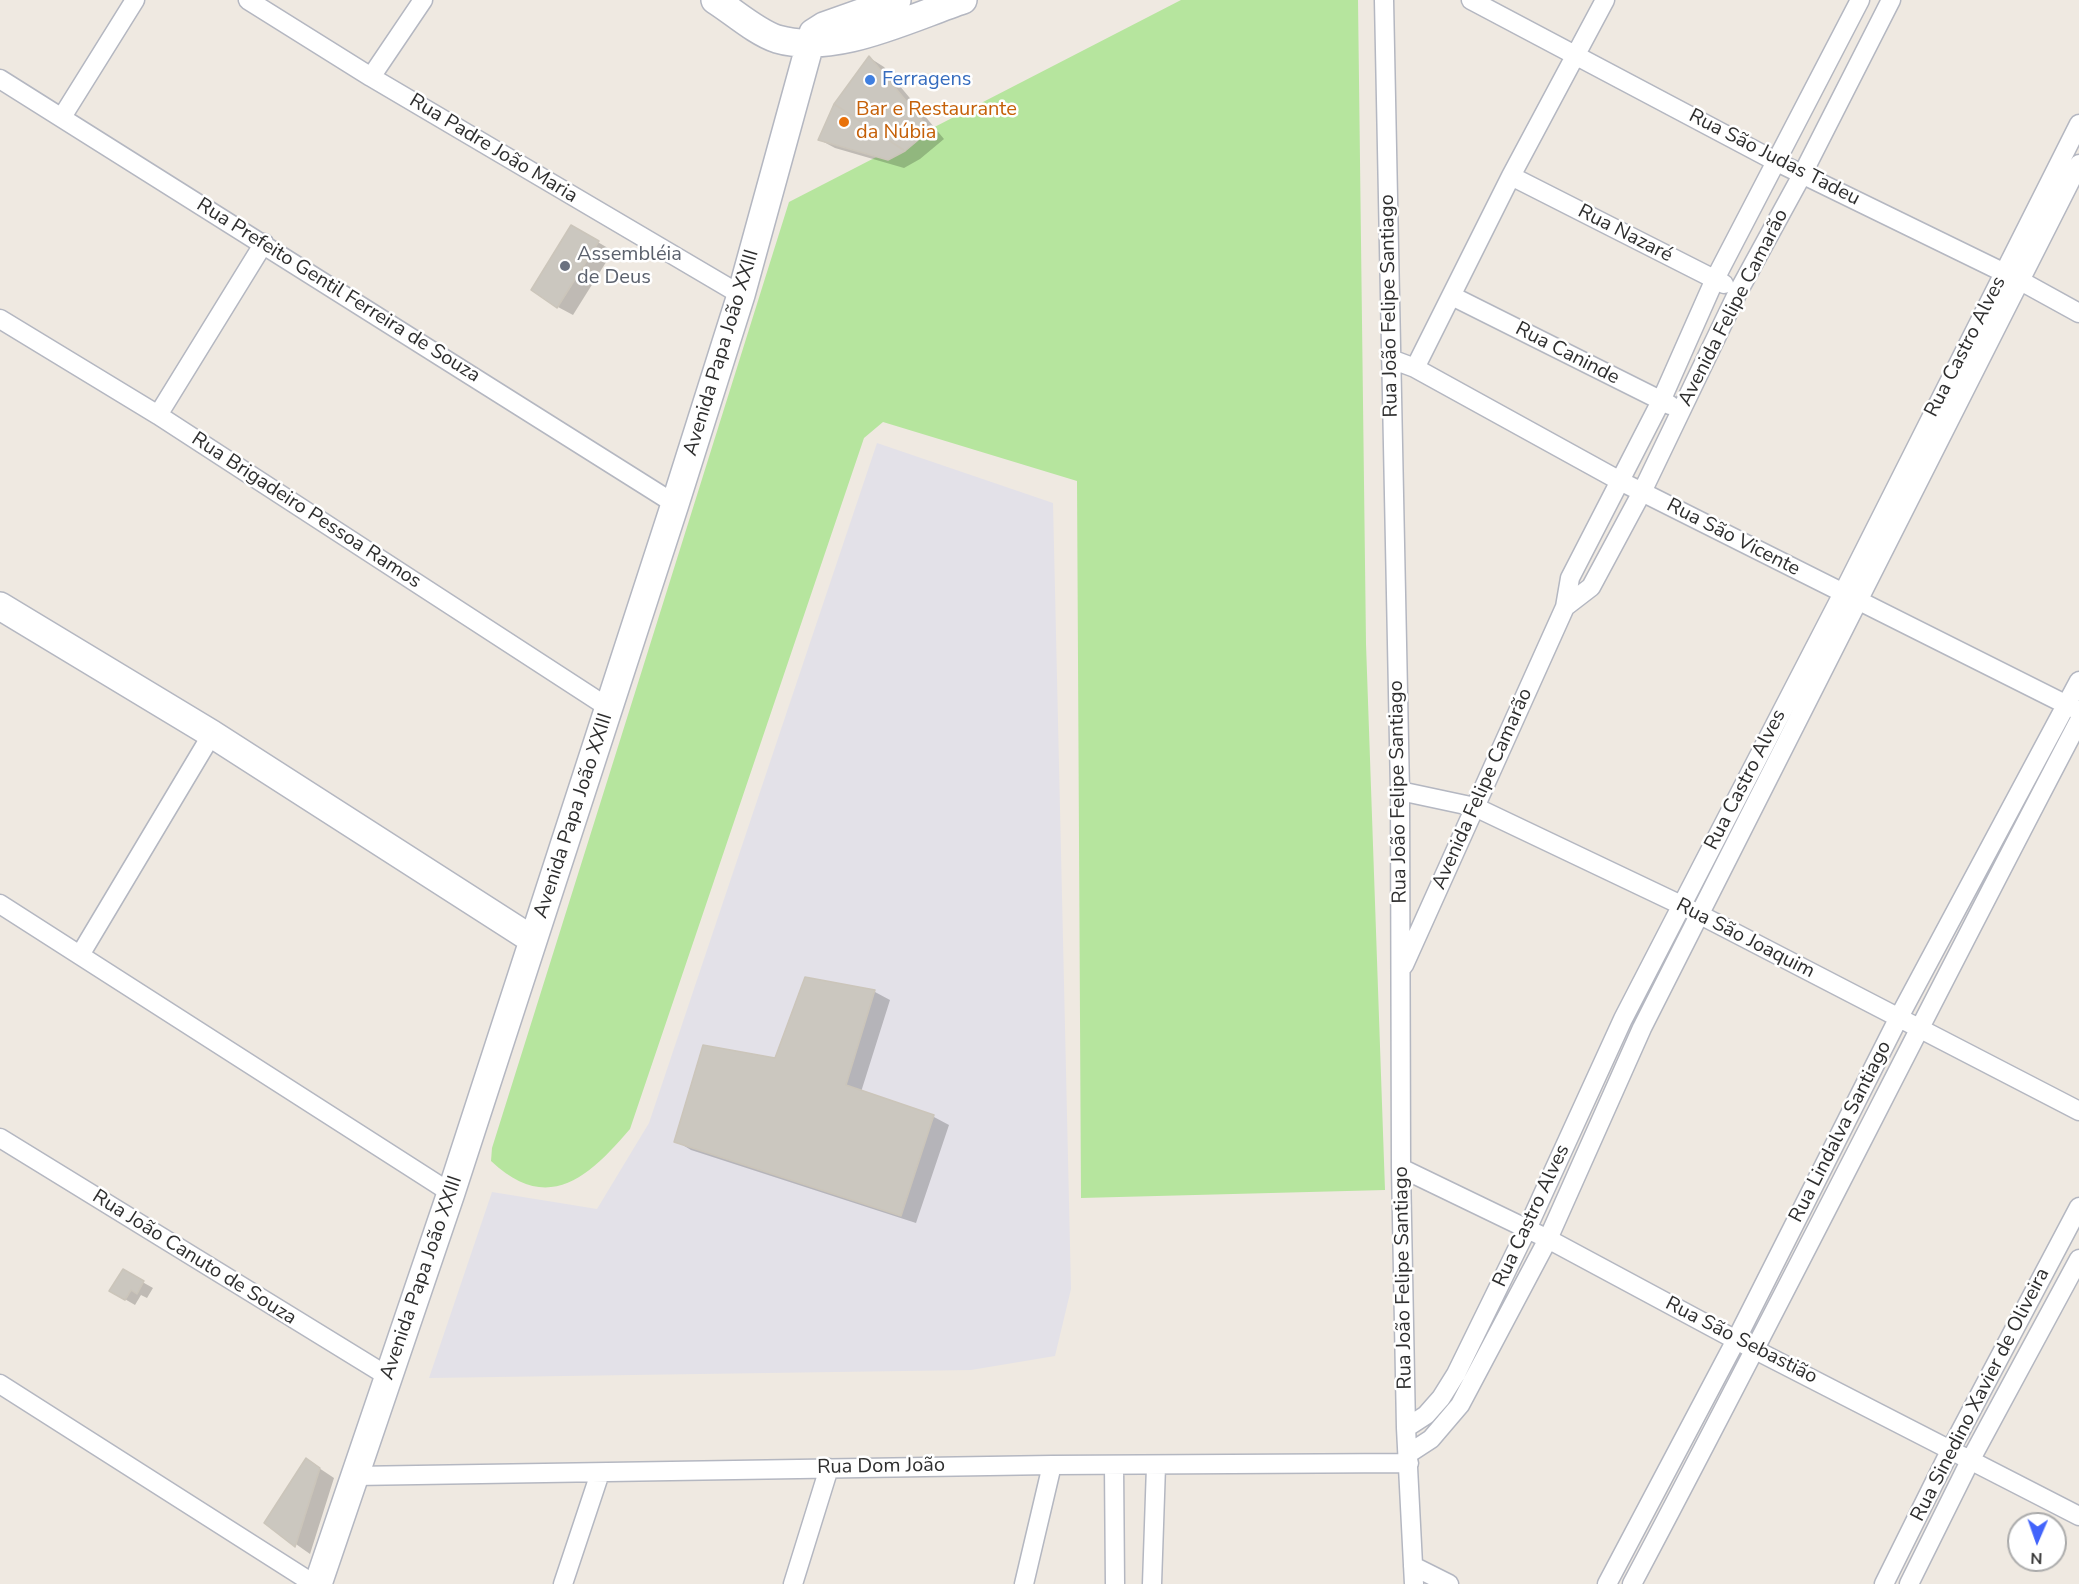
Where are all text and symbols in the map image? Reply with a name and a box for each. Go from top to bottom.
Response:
place label: Ferragens [882,68,971,92]
marker: Ferragens [863,73,877,87]
street label: Rua Padre João Maria [404,89,582,209]
place label: Bar e Restaurante da Núbia [856,98,1017,145]
street label: Rua São Judas Tadeu [1684,104,1864,212]
marker: Bar e Restaurante da Núbia [837,115,851,129]
street label: Rua Prefeito Gentil Ferreira de Souza [192,193,484,389]
street label: Rua João Felipe Santiago [1376,194,1404,418]
street label: Rua Nazaré [1574,200,1676,268]
street label: Avenida Felipe Camarão [1674,206,1794,410]
place label: Assembléia de Deus [577,243,682,290]
street label: Avenida Papa João XXIII [679,247,765,459]
marker: Assembléia de Deus [558,259,572,273]
street label: Rua Castro Alves [1920,273,2012,421]
street label: Rua Caninde [1511,317,1623,391]
street label: Rua Brigadeiro Pessoa Ramos [187,428,425,594]
street label: Rua São Vicente [1662,494,1804,582]
street label: Rua João Felipe Santiago [1385,680,1413,904]
street label: Avenida Felipe Camarão [1428,685,1538,893]
street label: Rua Castro Alves [1700,706,1792,854]
street label: Avenida Papa João XXIII [529,710,619,922]
street label: Rua São Joaquim [1672,894,1818,984]
street label: Rua Lindalva Santiago [1785,1037,1897,1227]
street label: Rua Castro Alves [1488,1141,1576,1291]
street label: Rua João Felipe Santiago [1390,1166,1418,1390]
street label: Avenida Papa João XXIII [376,1173,468,1383]
street label: Rua João Canuto de Souza [88,1185,300,1331]
street label: Rua Sinedino Xavier de Oliveira [1907,1264,2055,1526]
street label: Rua São Sebastião [1661,1292,1821,1390]
street label: Rua Dom João [817,1454,945,1480]
north arrow [2007,1512,2067,1572]
text: N [2030,1547,2043,1569]

